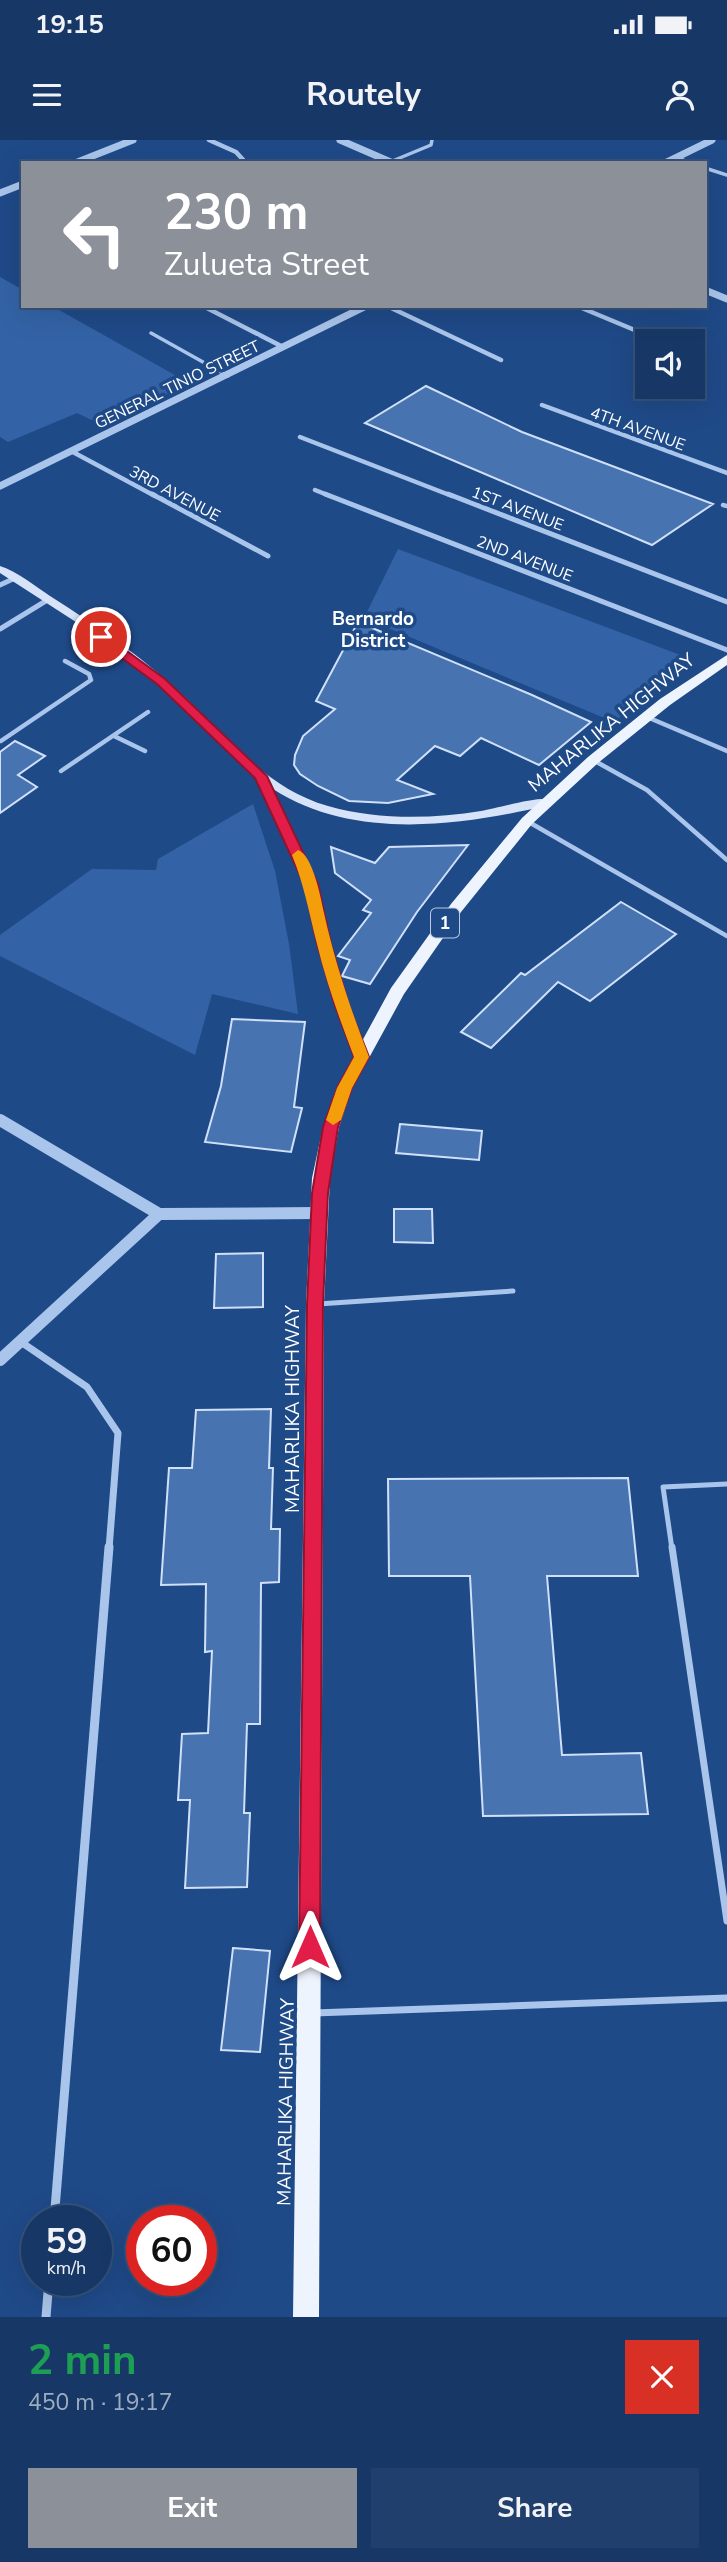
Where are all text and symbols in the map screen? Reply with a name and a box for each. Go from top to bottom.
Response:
text: 19:15 [35,7,104,42]
text: Routely [306,73,421,116]
icon: menu [28,76,66,114]
icon: person [661,76,699,114]
text: 230 m [164,179,308,246]
icon: left [49,189,140,280]
text: Zulueta Street [164,243,369,286]
map controls [635,329,705,399]
button: sound [635,329,705,399]
street label: GENERAL TINIO STREET [91,335,264,434]
street label: 4TH AVENUE [587,402,688,456]
street label: 3RD AVENUE [125,461,224,527]
street label: 1ST AVENUE [468,481,567,537]
street label: 2ND AVENUE [473,530,576,587]
district label: Bernardo District [332,606,414,654]
pin [71,607,131,667]
icon: arrive [82,618,120,656]
street label: MAHARLIKA HIGHWAY [523,647,701,798]
road number: 1 [431,908,459,938]
street label: MAHARLIKA HIGHWAY [280,1304,306,1513]
position arrow [273,1910,347,1984]
street label: MAHARLIKA HIGHWAY [271,1997,301,2206]
speed limit sign: 60 [126,2205,217,2296]
text: 59 [45,2218,88,2265]
text: km/h [47,2256,86,2280]
text: 2 min [28,2332,137,2389]
button: close [625,2340,699,2414]
text: 450 m · 19:17 [28,2387,173,2418]
button: Exit [28,2468,357,2548]
button: Share [371,2468,699,2548]

